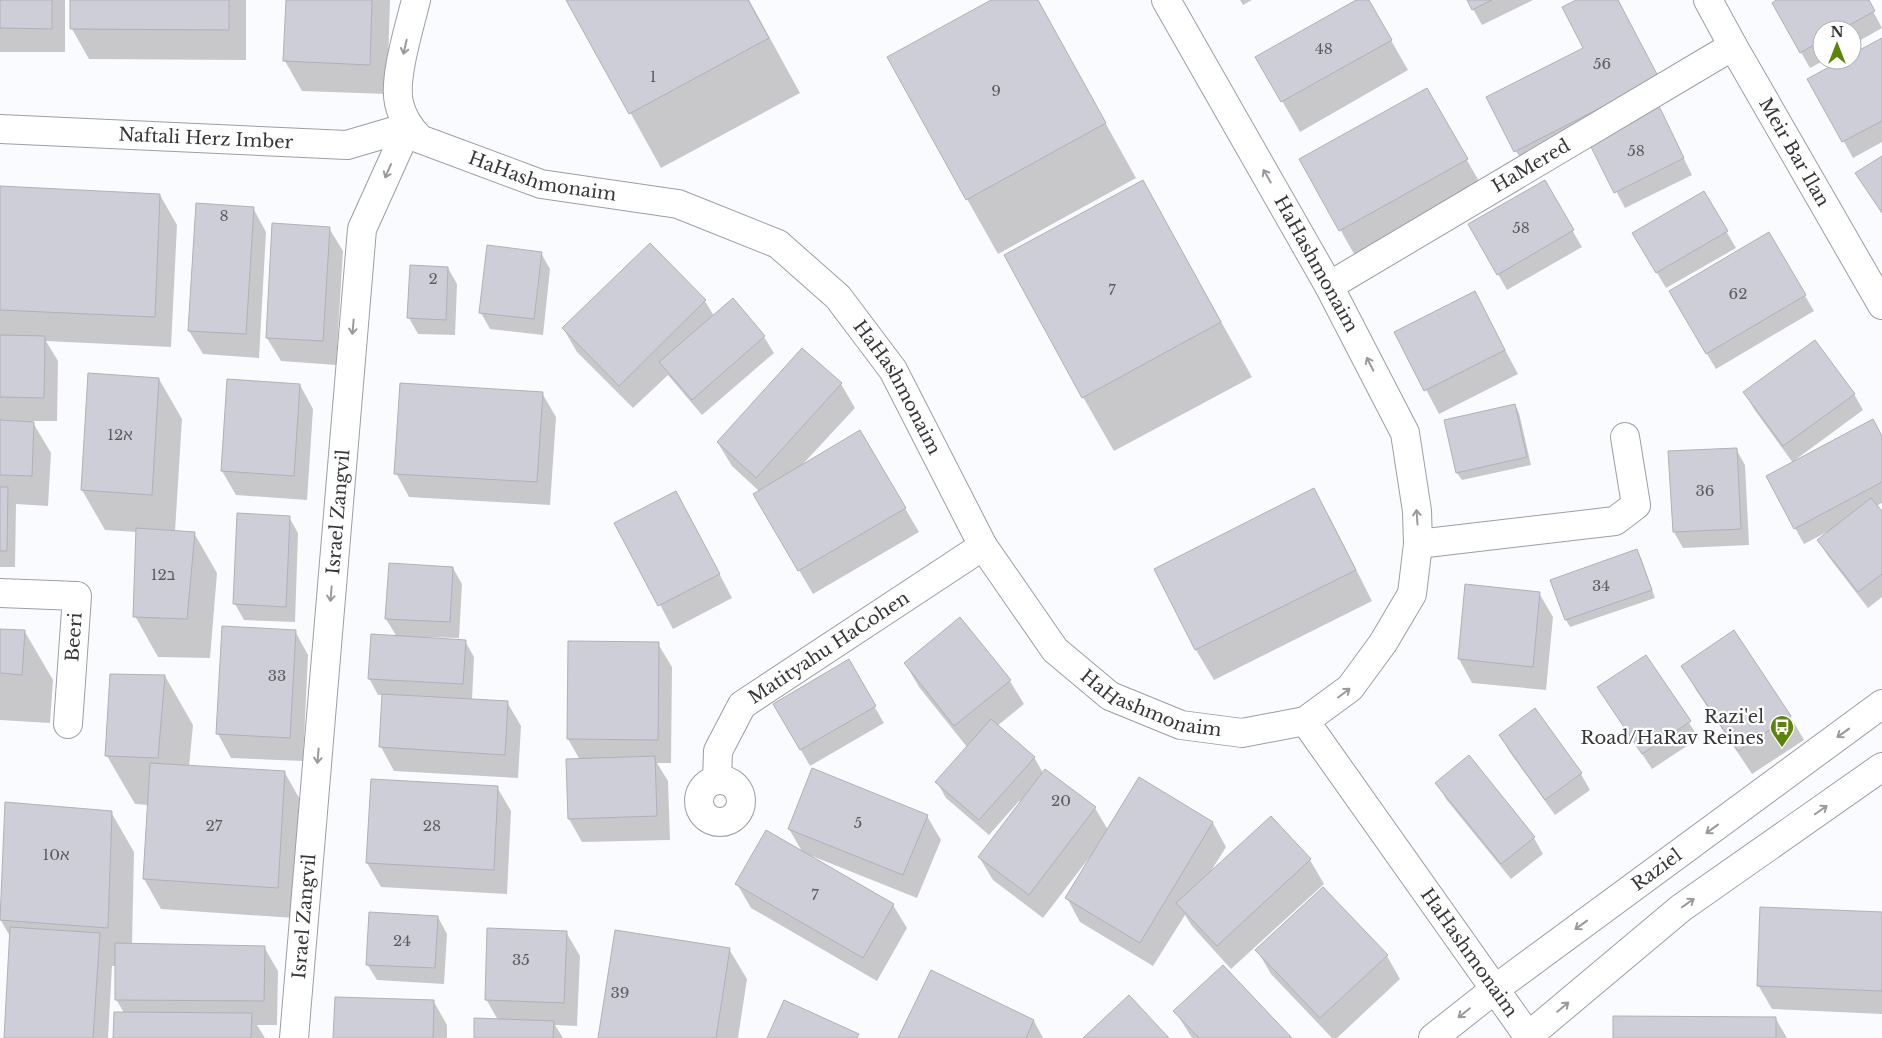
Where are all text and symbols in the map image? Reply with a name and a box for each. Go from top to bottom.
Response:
north arrow [1812,20,1862,70]
text: N [1830,23,1844,41]
one-way arrow [400,39,409,55]
house number: 48 [1315,39,1333,58]
house number: 56 [1593,54,1611,73]
house number: 1 [650,67,656,86]
house number: 9 [991,81,1001,100]
street label: Meir Bar Ilan [1754,94,1834,211]
street label: Naftali Herz Imber [118,123,294,154]
street label: HaMered [1488,134,1574,198]
house number: 58 [1627,141,1645,160]
street label: HaHashmonaim [465,147,618,206]
one-way arrow [383,163,393,178]
one-way arrow [1261,169,1271,184]
street label: HaHashmonaim [1269,192,1363,336]
house number: 8 [219,206,229,225]
house number: 58 [1512,218,1530,237]
house number: 2 [428,269,438,288]
house number: 7 [1108,280,1116,299]
house number: 62 [1729,284,1747,303]
street label: HaHashmonaim [848,316,945,458]
one-way arrow [349,319,358,335]
one-way arrow [1365,357,1375,372]
house number: 12א [107,425,133,444]
street label: Israel Zangvil [322,448,354,575]
house number: 36 [1696,481,1714,500]
one-way arrow [1412,510,1421,526]
house number: 12ב [151,565,176,584]
house number: 34 [1592,576,1610,595]
one-way arrow [326,586,336,602]
street label: Matityahu HaCohen [744,587,913,709]
street label: Beeri [61,612,87,662]
street label: HaHashmonaim [1076,665,1223,741]
house number: 33 [268,666,286,685]
one-way arrow [1337,688,1351,698]
place label: Razi'el Road/HaRav Reines [1580,706,1764,749]
bus stop icon: Razi'el Road/HaRav Reines [1769,714,1795,748]
one-way arrow [1836,728,1850,738]
one-way arrow [313,748,322,764]
house number: 20 [1051,791,1071,810]
one-way arrow [1814,805,1828,815]
house number: 5 [854,813,862,832]
house number: 27 [206,816,223,835]
house number: 28 [423,816,441,835]
one-way arrow [1705,824,1719,834]
street label: Raziel [1628,844,1686,895]
house number: 10א [43,845,69,864]
street label: Israel Zangvil [288,853,320,980]
street label: HaHashmonaim [1416,884,1522,1022]
house number: 7 [811,885,819,904]
one-way arrow [1681,898,1695,908]
one-way arrow [1575,920,1588,931]
house number: 24 [393,931,411,950]
house number: 35 [512,950,530,969]
house number: 39 [611,983,629,1002]
one-way arrow [1557,1001,1570,1012]
one-way arrow [1458,1008,1471,1019]

